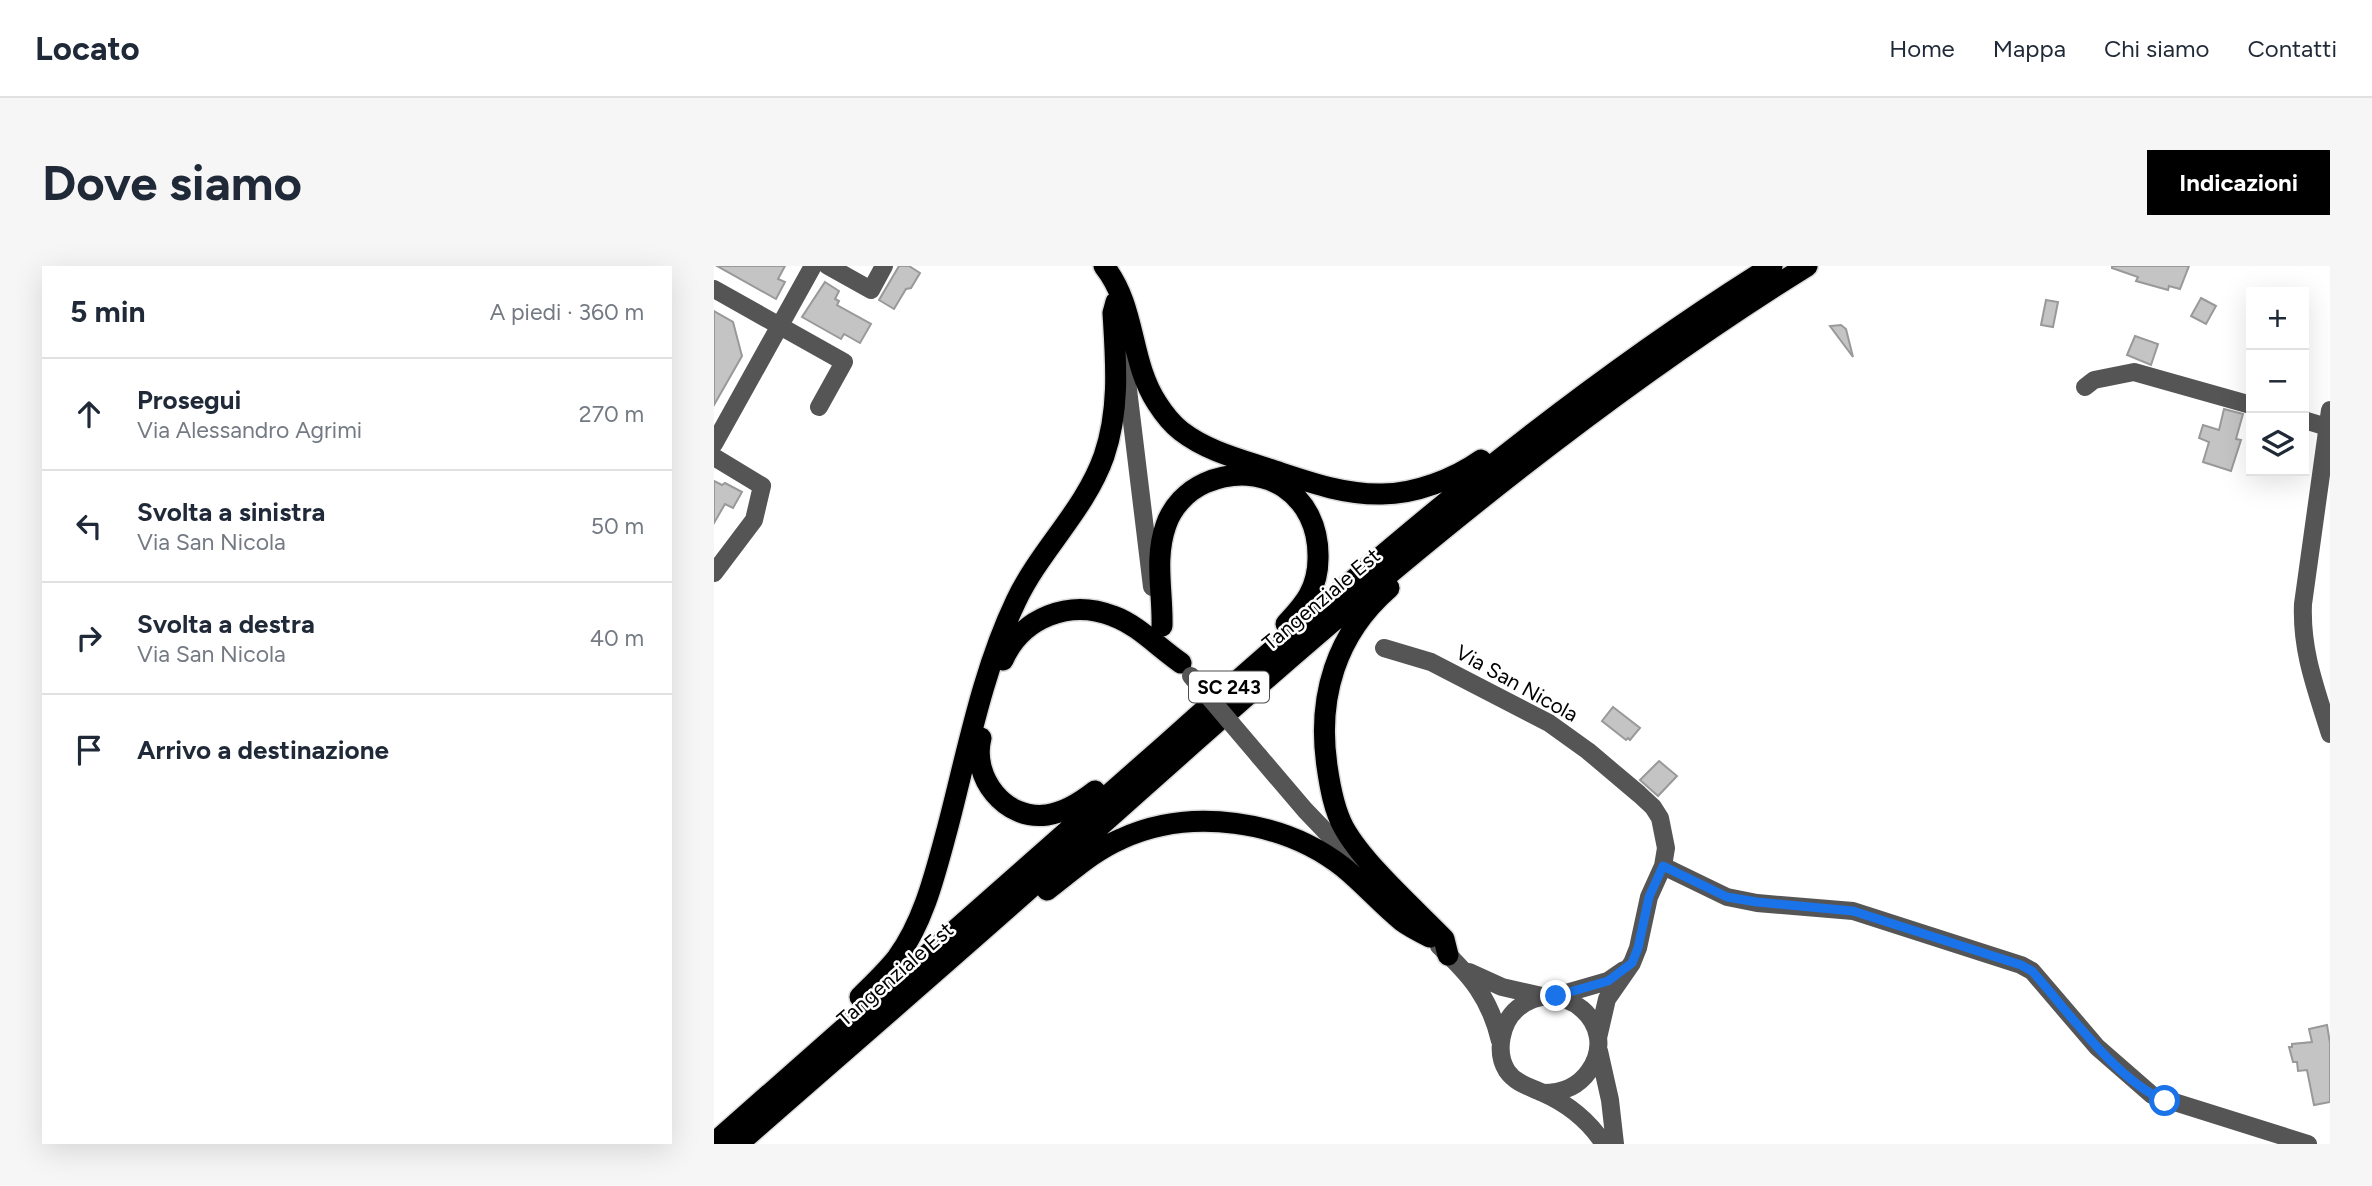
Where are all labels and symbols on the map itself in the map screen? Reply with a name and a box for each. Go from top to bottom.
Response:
street label: Tangenziale Est [1257,543,1385,655]
street label: Via San Nicola [1452,639,1582,727]
road number: SC 243 [1189,672,1269,702]
street label: Tangenziale Est [832,917,958,1031]
route end [1540,980,1571,1011]
route start [2149,1085,2180,1116]

